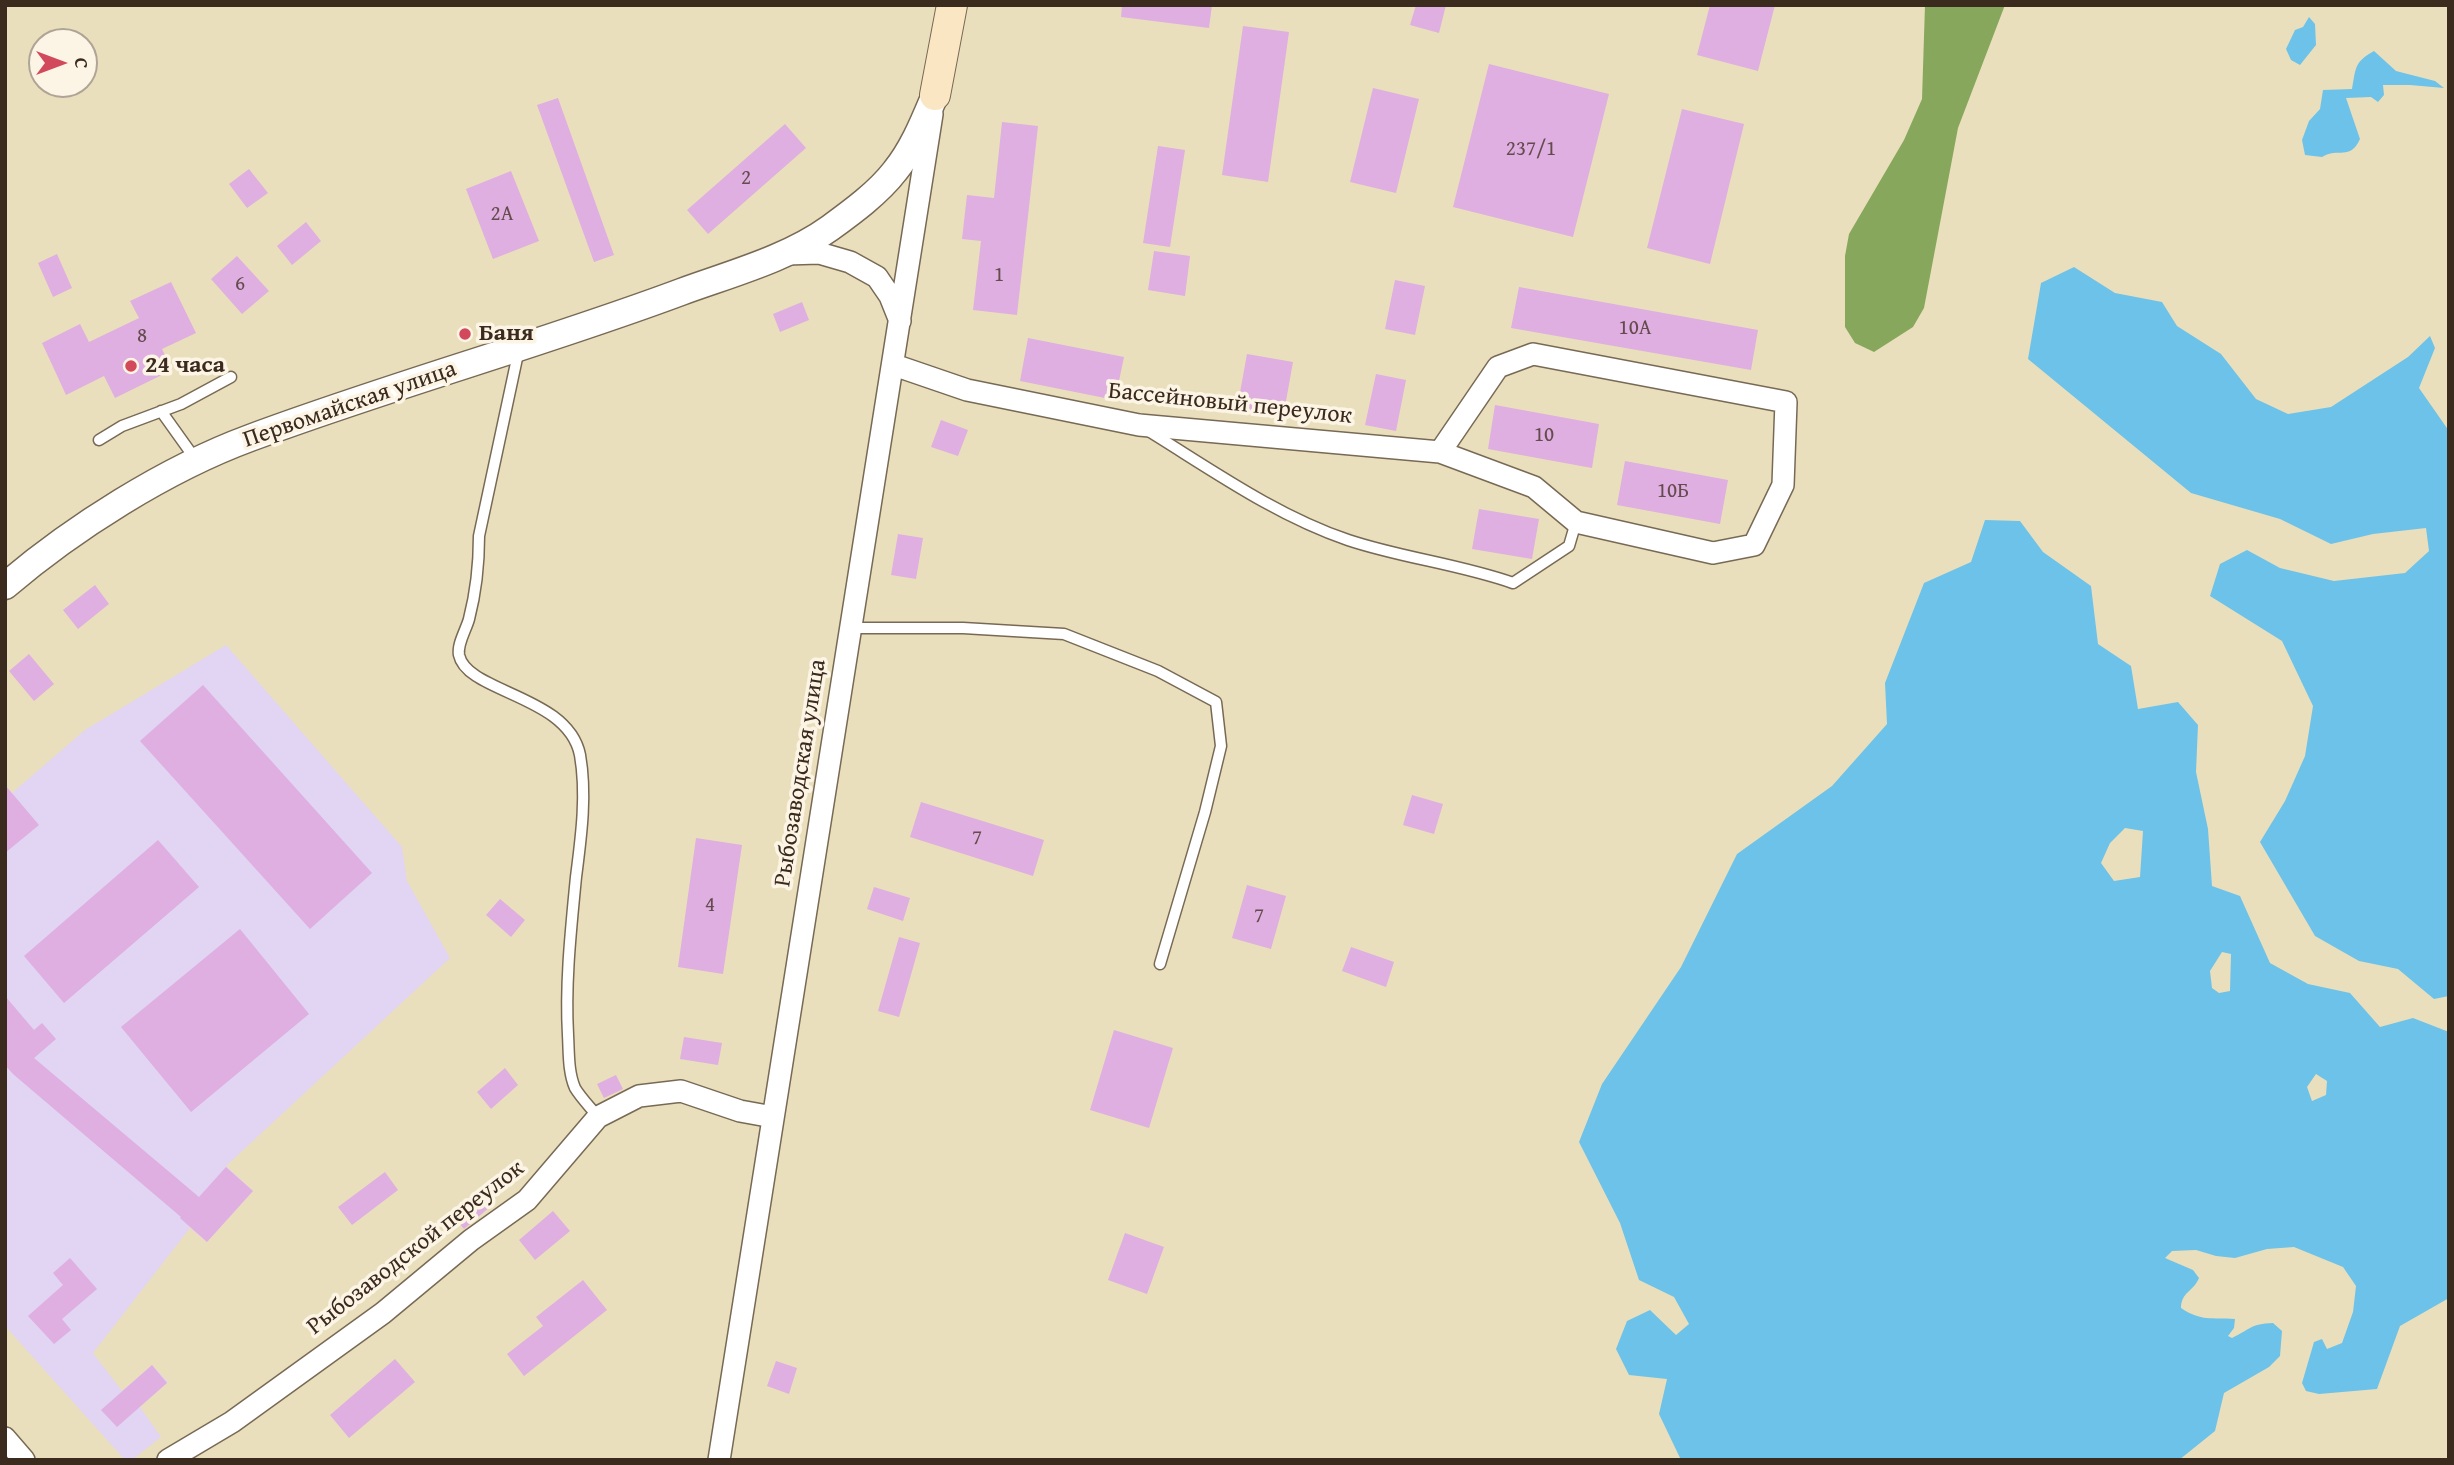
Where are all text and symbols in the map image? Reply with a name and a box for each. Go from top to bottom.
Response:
north arrow [28,28,98,98]
text: С [68,58,96,68]
house number: 237/1 [1506,137,1556,163]
house number: 2 [741,166,751,192]
house number: 2А [491,202,513,228]
house number: 1 [994,263,1004,289]
house number: 6 [235,272,245,298]
house number: 10А [1619,316,1651,342]
place label: Баня [479,320,534,348]
house number: 8 [137,324,147,350]
marker: Баня [457,326,473,342]
place label: 24 часа [145,352,225,380]
street label: Первомайская улица [240,355,460,455]
marker: 24 часа [123,358,139,374]
street label: Бассейновый переулок [1107,377,1353,431]
house number: 10 [1534,423,1554,449]
house number: 10Б [1657,479,1689,505]
street label: Рыбозаводская улица [769,657,833,889]
house number: 7 [972,826,982,852]
house number: 4 [705,893,715,919]
house number: 7 [1254,904,1264,930]
street label: Рыбозаводской переулок [302,1154,530,1342]

